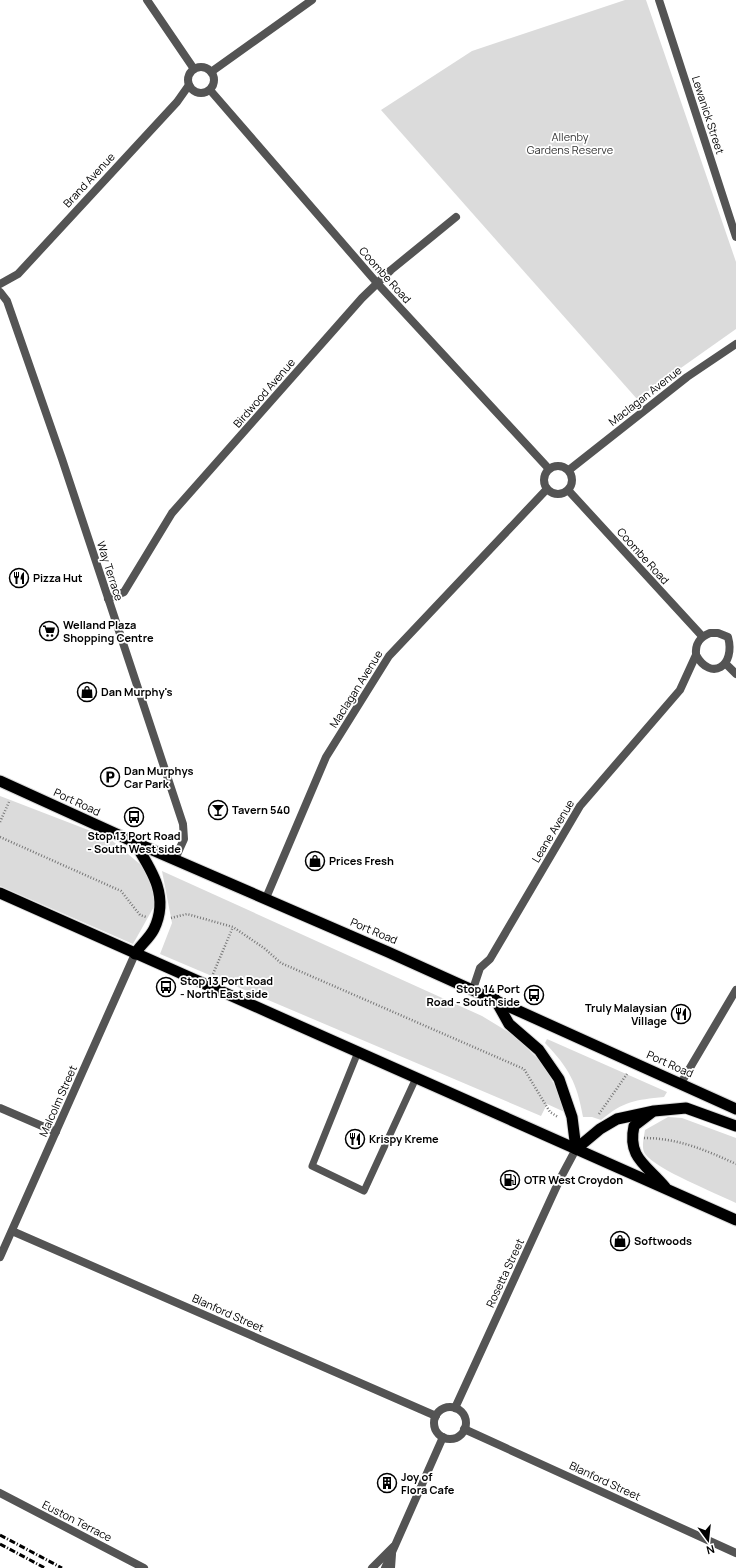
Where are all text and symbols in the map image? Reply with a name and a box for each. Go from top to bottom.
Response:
street label: Lewanick Street [689,74,728,156]
park label: Allenby Gardens Reserve [527,129,614,157]
street label: Brand Avenue [59,149,118,210]
street label: Coombe Road [356,243,415,306]
street label: Birdwood Avenue [229,354,298,431]
street label: Maclagan Avenue [605,362,685,429]
street label: Coombe Road [614,524,673,587]
street label: Way Terrace [94,539,127,603]
restaurant icon: Pizza Hut [8,567,30,589]
place label: Pizza Hut [33,570,83,585]
place label: Welland Plaza Shopping Centre [63,617,154,645]
supermarket icon: Welland Plaza Shopping Centre [38,620,60,642]
street label: Maclagan Avenue [326,647,386,730]
shop icon: Dan Murphy's [76,681,98,703]
place label: Dan Murphy's [101,684,173,699]
place label: Dan Murphys Car Park [124,763,194,791]
parking icon: Dan Murphys Car Park [99,766,121,788]
street label: Port Road [51,784,103,819]
street label: Leane Avenue [528,796,578,865]
bar icon: Tavern 540 [207,799,229,821]
place label: Tavern 540 [232,802,290,817]
bus stop icon: Stop 13 Port Road - South West side [123,806,145,828]
place label: Stop 13 Port Road - South West side [87,828,181,856]
shop icon: Prices Fresh [304,850,326,872]
place label: Prices Fresh [329,853,394,868]
street label: Port Road [348,914,400,947]
place label: Stop 13 Port Road - North East side [180,973,273,1001]
bus stop icon: Stop 13 Port Road - North East side [155,976,177,998]
place label: Stop 14 Port Road - South side [427,981,520,1009]
bus stop icon: Stop 14 Port Road - South side [523,984,545,1006]
place label: Truly Malaysian Village [585,1000,667,1028]
restaurant icon: Truly Malaysian Village [670,1003,692,1025]
street label: Port Road [644,1047,696,1081]
street label: Malcolm Street [35,1063,80,1139]
restaurant icon: Krispy Kreme [344,1128,366,1150]
place label: Krispy Kreme [369,1131,439,1146]
fuel station icon: OTR West Croydon [499,1169,521,1191]
place label: OTR West Croydon [524,1172,623,1187]
shop icon: Softwoods [609,1230,631,1252]
place label: Softwoods [634,1233,692,1248]
street label: Rosetta Street [482,1236,527,1310]
street label: Blanford Street [190,1290,266,1335]
street label: Blanford Street [567,1457,643,1504]
place label: Joy of Flora Cafe [401,1469,455,1497]
building icon: Joy of Flora Cafe [376,1472,398,1494]
street label: Euston Terrace [40,1497,115,1545]
north arrow [688,1520,728,1560]
text: N [705,1542,716,1558]

